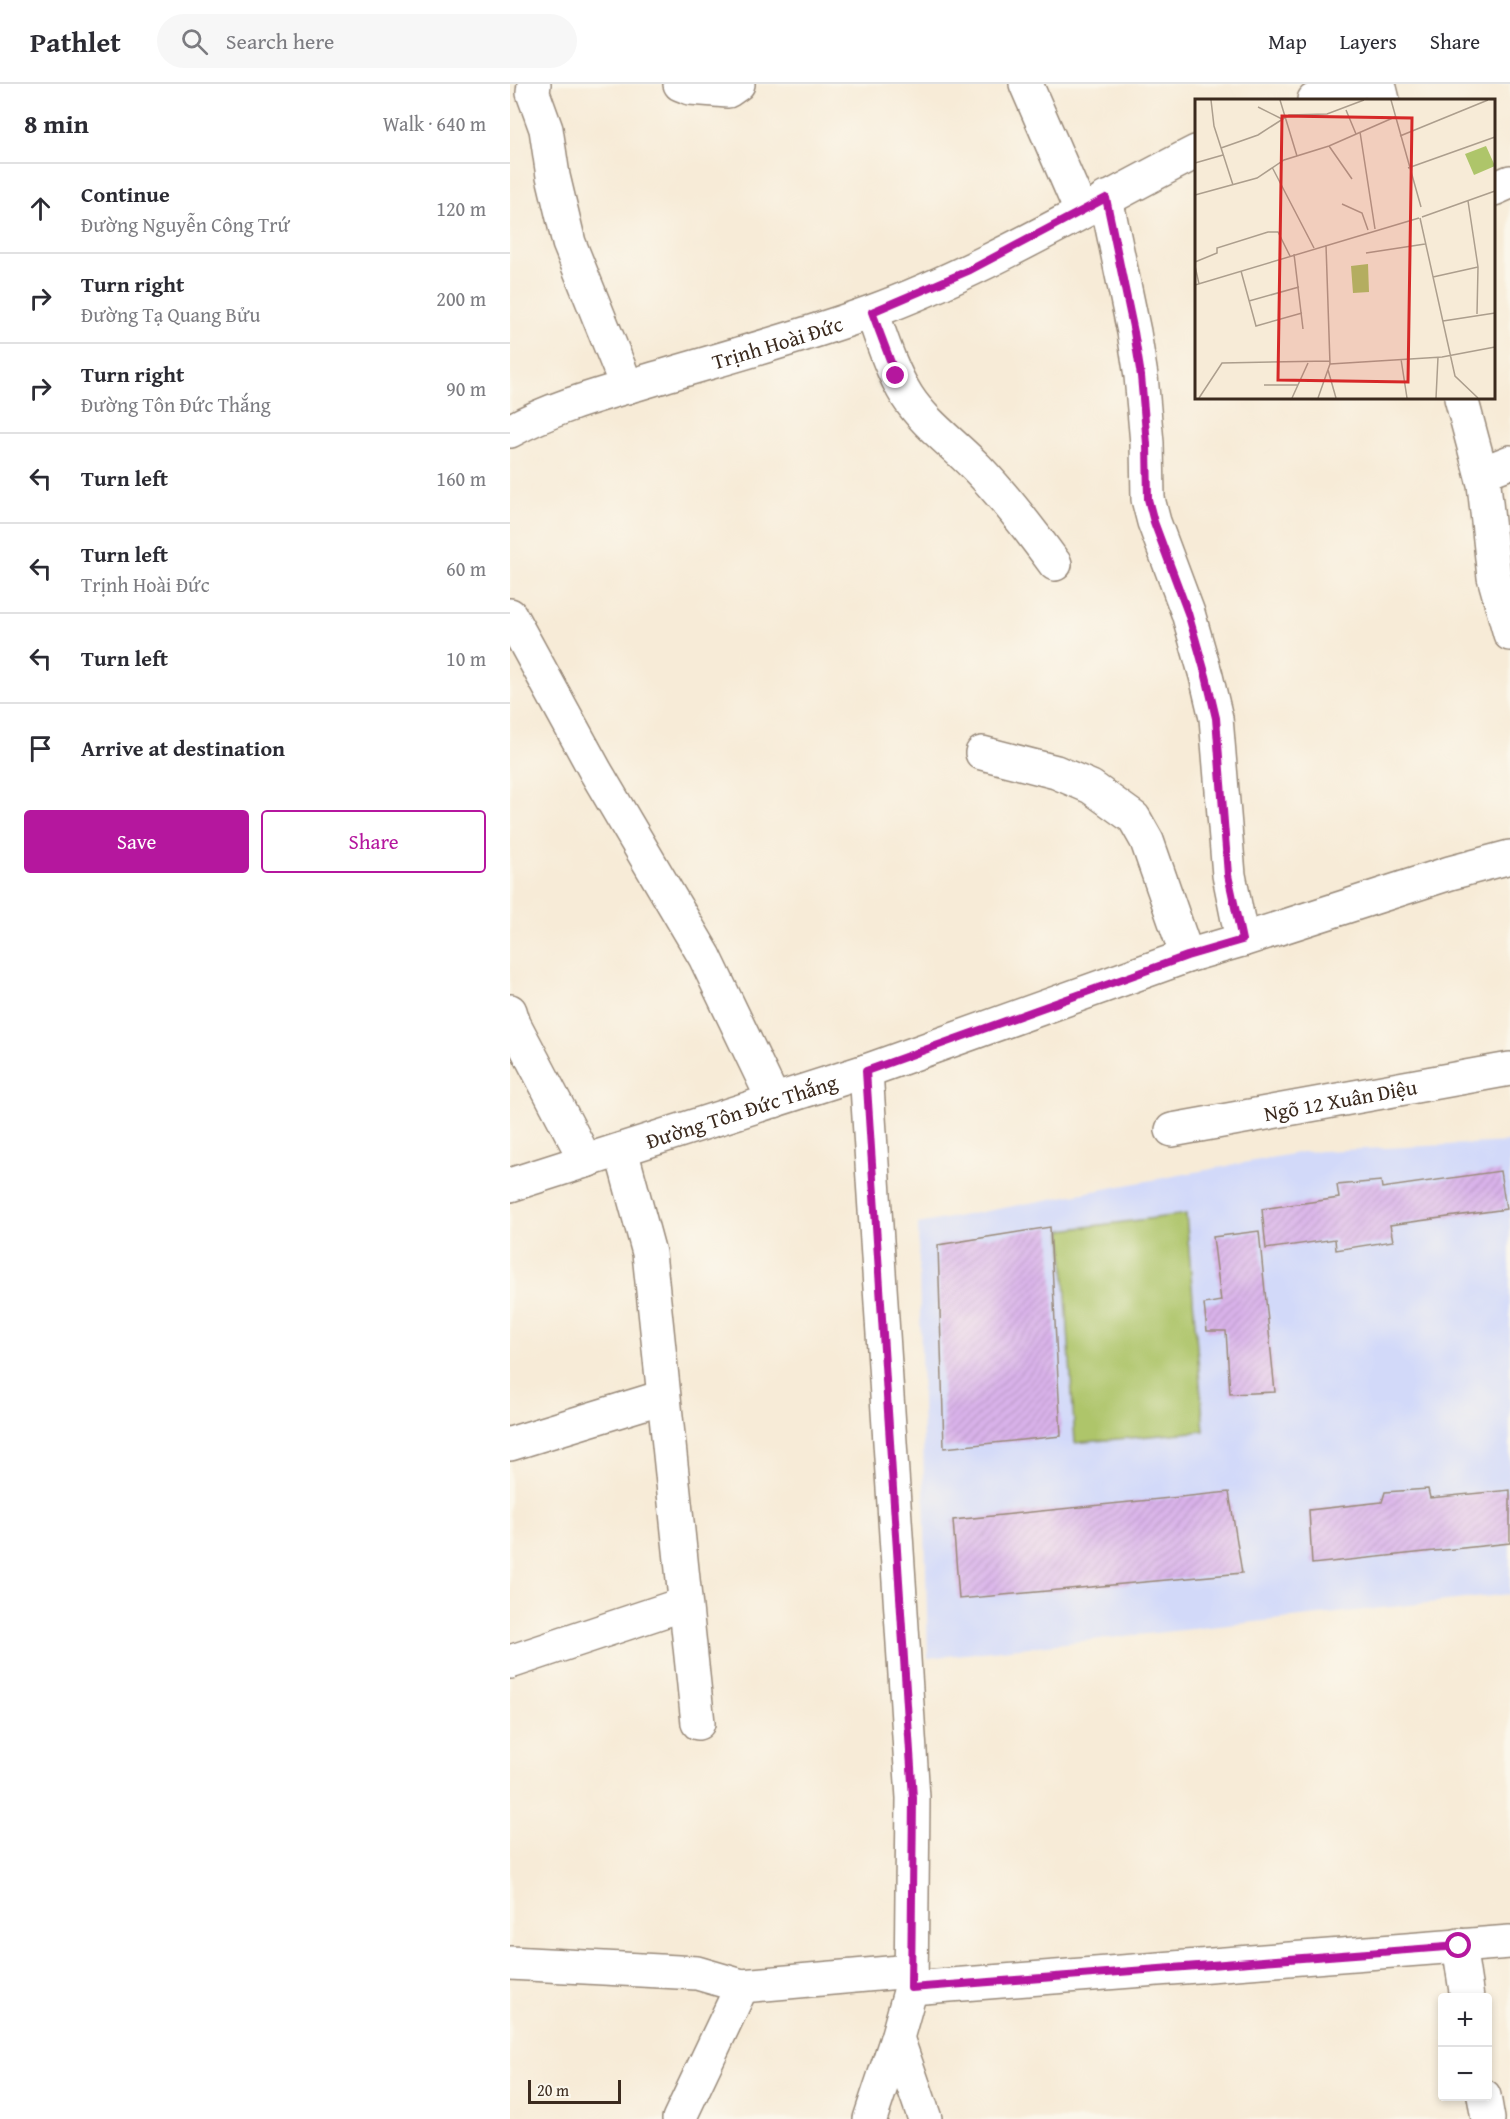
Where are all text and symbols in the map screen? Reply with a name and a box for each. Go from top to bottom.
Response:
search box [157,14,577,68]
text: Pathlet [30,21,121,62]
icon: search [178,25,211,58]
text: Search here [226,25,334,57]
text: Map [1268,26,1307,57]
text: Layers [1340,26,1397,57]
text: Share [1430,26,1480,57]
inset map [1195,99,1495,399]
text: 8 min [24,104,89,143]
text: Walk · 640 m [383,109,486,138]
text: Continue [81,178,170,210]
icon: ahead [24,192,57,225]
text: 120 m [436,194,486,223]
text: Đường Nguyễn Công Trứ [81,210,290,239]
text: Turn right [81,268,184,300]
icon: right [24,282,57,315]
text: 200 m [436,284,486,313]
text: Đường Tạ Quang Bửu [81,300,260,329]
street label: Trịnh Hoài Đức [708,308,847,377]
text: Turn right [81,358,184,390]
route end [882,362,908,388]
icon: right [24,372,57,405]
text: 90 m [446,374,486,403]
text: Đường Tôn Đức Thắng [81,390,271,419]
icon: left [24,462,57,495]
text: Turn left [81,462,168,494]
text: 160 m [436,464,486,493]
text: Turn left [81,538,168,570]
icon: left [24,552,57,585]
text: 60 m [446,554,486,583]
text: Trịnh Hoài Đức [81,570,210,599]
icon: left [24,642,57,675]
text: Turn left [81,642,168,674]
text: 10 m [446,644,486,673]
icon: arrive [24,732,57,765]
text: Arrive at destination [81,732,285,764]
button: Save [24,810,249,873]
button: Share [261,810,486,873]
street label: Đường Tôn Đức Thắng [642,1066,842,1156]
street label: Ngõ 12 Xuân Diệu [1261,1070,1420,1129]
route start [1445,1932,1471,1958]
map controls [1438,1993,1492,2101]
button: + [1438,1993,1492,2047]
button: − [1438,2047,1492,2101]
scale bar [528,2077,621,2104]
text: 20 m [537,2078,569,2102]

